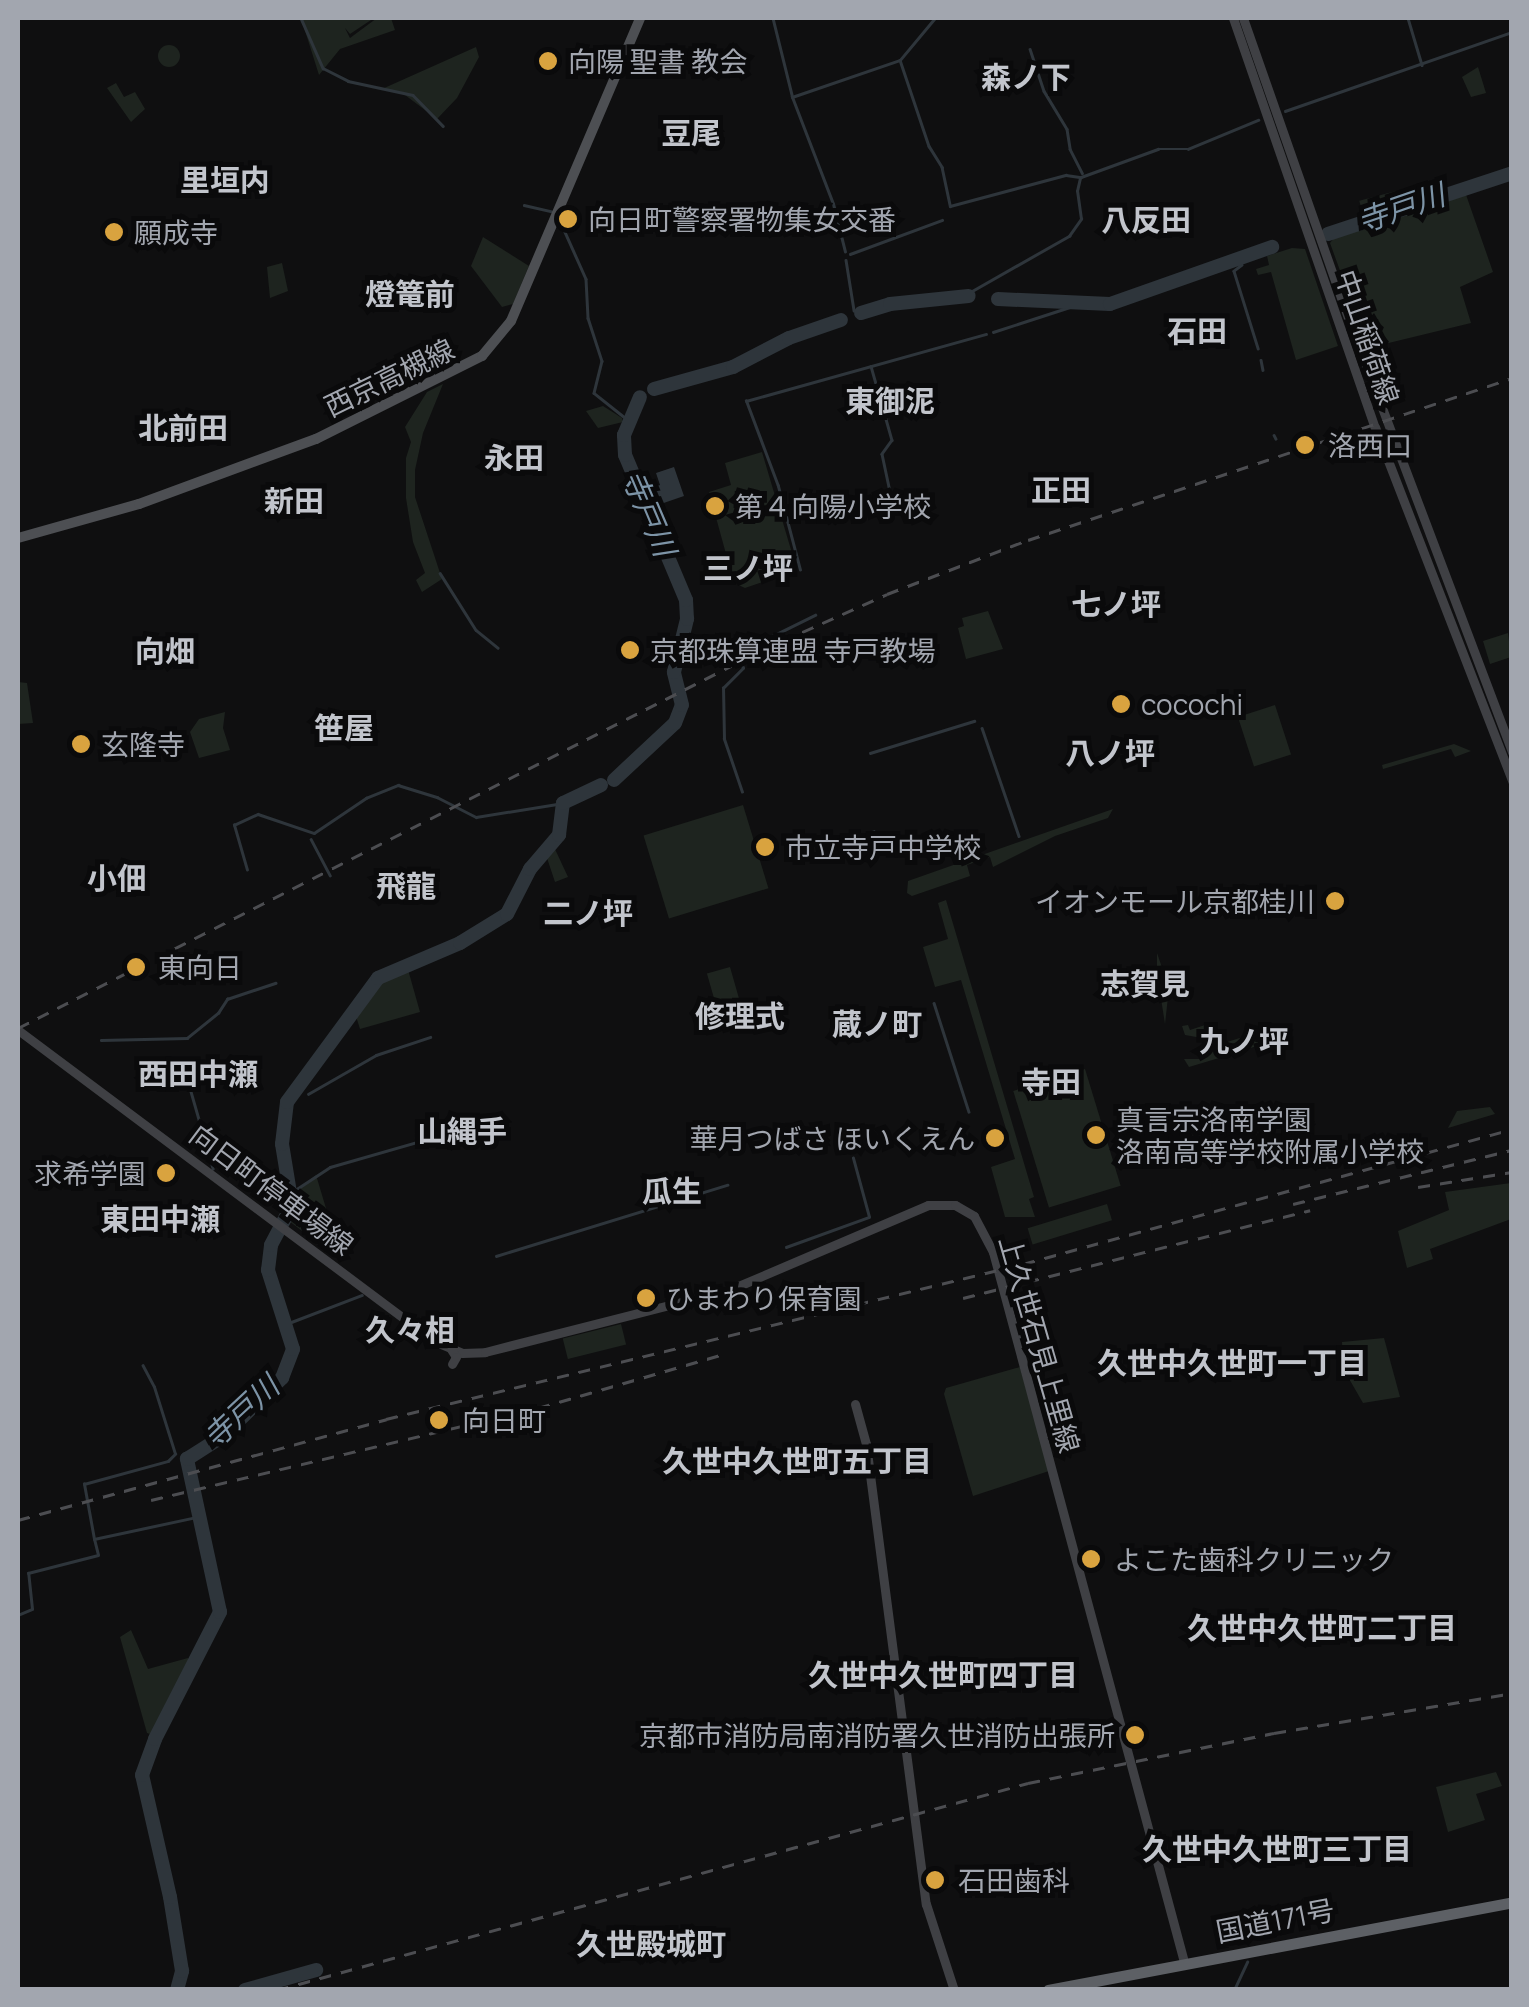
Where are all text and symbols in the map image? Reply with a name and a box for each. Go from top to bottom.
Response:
place label: 向陽 聖書 教会 [568,44,747,78]
marker: 向陽 聖書 教会 [537,50,559,72]
district label: 森ノ下 [981,59,1071,95]
district label: 豆尾 [661,115,721,151]
district label: 里垣内 [180,162,270,198]
water label: 寺戸川 [1353,176,1449,240]
place label: 向日町警察署物集女交番 [588,202,896,236]
district label: 八反田 [1101,202,1191,238]
marker: 向日町警察署物集女交番 [557,208,579,230]
place label: 願成寺 [134,215,218,249]
marker: 願成寺 [103,221,125,243]
street label: 中山稲荷線 [1329,265,1407,409]
district label: 燈篭前 [365,276,455,312]
district label: 石田 [1167,313,1227,349]
street label: 西京高槻線 [319,331,459,423]
district label: 東御泥 [845,383,935,419]
district label: 北前田 [138,410,228,446]
place label: 洛西口 [1328,428,1412,462]
marker: 洛西口 [1292,432,1318,458]
district label: 永田 [484,440,544,476]
water label: 寺戸川 [615,465,683,561]
district label: 正田 [1031,472,1091,508]
district label: 新田 [264,483,324,519]
place label: 第４向陽小学校 [735,489,931,523]
marker: 第４向陽小学校 [704,495,726,517]
district label: 三ノ坪 [703,550,793,586]
district label: 七ノ坪 [1071,586,1161,622]
district label: 向畑 [135,633,195,669]
place label: 京都珠算連盟 寺戸教場 [650,633,936,667]
marker: 京都珠算連盟 寺戸教場 [619,639,641,661]
place label: cocochi [1141,687,1243,721]
marker: cocochi [1110,693,1132,715]
district label: 笹屋 [314,710,374,746]
place label: 玄隆寺 [101,727,185,761]
marker: 玄隆寺 [70,733,92,755]
district label: 八ノ坪 [1065,735,1155,771]
place label: 市立寺戸中学校 [785,830,981,864]
marker: 市立寺戸中学校 [754,836,776,858]
district label: 小佃 [87,860,147,896]
district label: 飛龍 [376,868,436,904]
place label: イオンモール京都桂川 [1035,884,1315,918]
marker: イオンモール京都桂川 [1324,890,1346,912]
district label: 二ノ坪 [543,895,633,931]
place label: 東向日 [158,950,242,984]
marker: 東向日 [123,954,149,980]
district label: 志賀見 [1100,966,1190,1002]
district label: 修理式 [695,998,785,1034]
district label: 蔵ノ町 [832,1006,922,1042]
district label: 九ノ坪 [1199,1023,1289,1059]
district label: 西田中瀬 [138,1056,258,1092]
district label: 寺田 [1021,1064,1081,1100]
place label: 真言宗洛南学園 洛南高等学校附属小学校 [1116,1102,1424,1168]
district label: 山縄手 [417,1113,507,1149]
street label: 向日町停車場線 [184,1117,360,1261]
place label: 華月つばさ ほいくえん [689,1121,975,1155]
marker: 真言宗洛南学園 洛南高等学校附属小学校 [1085,1124,1107,1146]
marker: 華月つばさ ほいくえん [984,1127,1006,1149]
place label: 求希学園 [34,1156,146,1190]
marker: 求希学園 [155,1162,177,1184]
district label: 瓜生 [642,1173,702,1209]
district label: 東田中瀬 [100,1201,220,1237]
street label: 上久世石見上里線 [993,1232,1087,1456]
place label: ひまわり保育園 [666,1281,862,1315]
marker: ひまわり保育園 [635,1287,657,1309]
district label: 久々相 [365,1312,455,1348]
district label: 久世中久世町一丁目 [1097,1345,1367,1381]
water label: 寺戸川 [196,1368,286,1456]
place label: 向日町 [462,1403,546,1437]
marker: 向日町 [426,1407,452,1433]
district label: 久世中久世町五丁目 [662,1443,932,1479]
place label: よこた歯科クリニック [1114,1542,1394,1576]
marker: よこた歯科クリニック [1078,1546,1104,1572]
district label: 久世中久世町二丁目 [1187,1610,1457,1646]
district label: 久世中久世町四丁目 [808,1657,1078,1693]
place label: 京都市消防局南消防署久世消防出張所 [639,1718,1115,1752]
marker: 京都市消防局南消防署久世消防出張所 [1124,1724,1146,1746]
district label: 久世中久世町三丁目 [1142,1831,1412,1867]
place label: 石田歯科 [958,1863,1070,1897]
marker: 石田歯科 [922,1867,948,1893]
street label: 国道171号 [1213,1892,1337,1948]
district label: 久世殿城町 [576,1926,726,1962]

